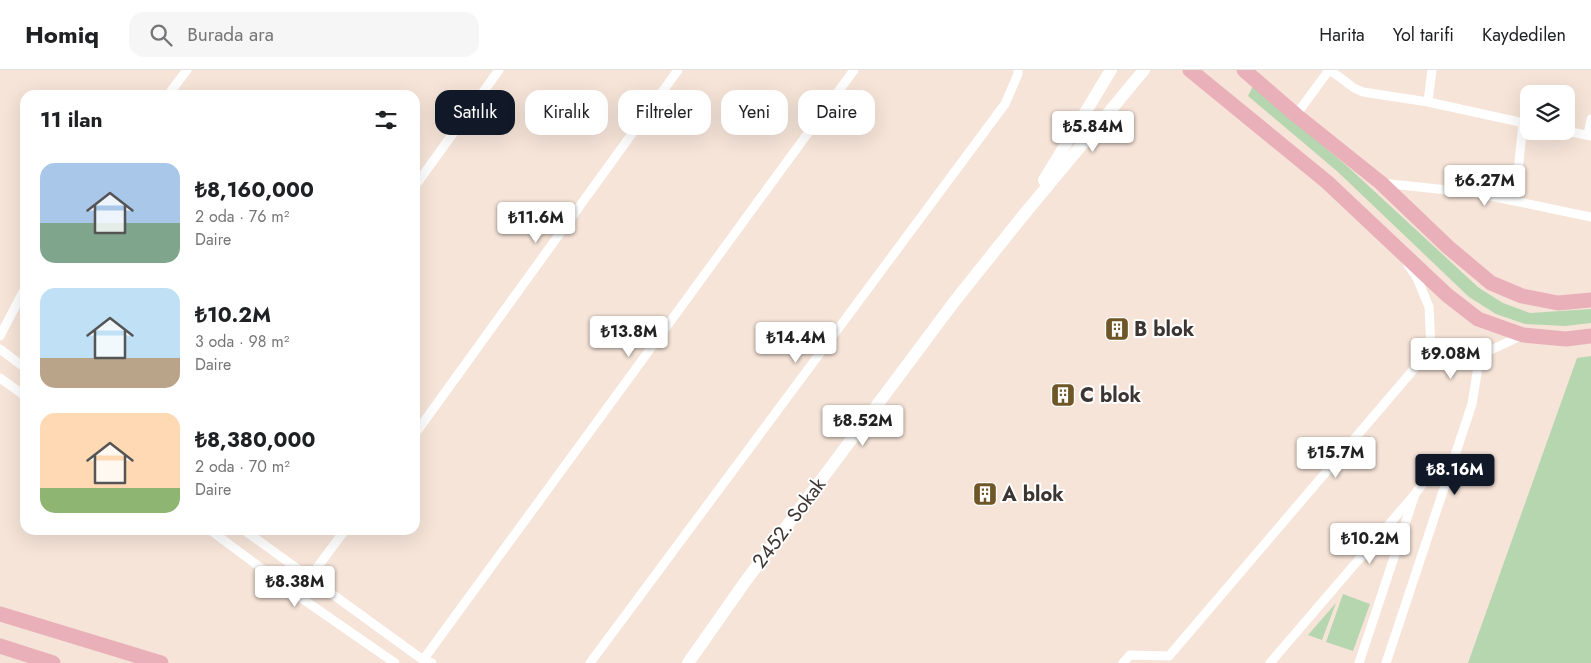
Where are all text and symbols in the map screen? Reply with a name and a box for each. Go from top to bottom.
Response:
search box [129,12,479,57]
text: Homiq [25,17,99,52]
icon: search [147,21,175,49]
text: Burada ara [187,21,274,48]
text: Harita [1319,22,1365,48]
text: Yol tarifi [1393,22,1454,48]
text: Kaydedilen [1482,22,1566,48]
map controls [1520,85,1575,140]
button: layers [1520,85,1575,140]
chip: Satılık [435,90,515,135]
chip: Kiralık [525,90,608,135]
chip: Filtreler [618,90,711,135]
chip: Yeni [721,90,788,135]
chip: Daire [798,90,875,135]
text: 11 ilan [40,105,103,135]
icon: filters [372,106,400,134]
pin: ₺5.84M [1052,111,1134,153]
text: ₺5.84M [1063,115,1123,138]
pin: ₺6.27M [1444,164,1526,207]
text: ₺6.27M [1455,169,1515,192]
text: ₺8,160,000 [195,175,314,205]
icon: home [80,183,140,243]
pin: ₺11.6M [495,202,577,244]
text: 2 oda · 76 m² [195,205,289,228]
text: ₺11.6M [508,206,564,229]
text: Daire [195,228,231,251]
text: ₺10.2M [195,300,271,330]
icon: home [80,308,140,368]
place label: B blok [1134,315,1195,344]
pin: ₺13.8M [588,316,670,358]
building icon: B blok [1104,316,1130,342]
text: ₺13.8M [601,320,657,343]
pin: ₺14.4M [755,322,837,364]
text: ₺14.4M [766,326,826,349]
text: 3 oda · 98 m² [195,330,289,353]
pin: ₺9.08M [1410,338,1492,380]
text: ₺9.08M [1422,342,1480,365]
text: Daire [195,353,231,376]
place label: C blok [1080,381,1142,410]
building icon: C blok [1050,382,1076,408]
pin: ₺8.52M [822,404,904,447]
text: ₺8.52M [833,409,893,432]
text: ₺8,380,000 [195,425,315,455]
icon: home [80,433,140,493]
pin: ₺15.7M [1295,436,1377,479]
text: ₺15.7M [1308,441,1364,464]
pin: ₺8.16M [1414,454,1496,496]
text: 2 oda · 70 m² [195,455,290,478]
text: ₺8.16M [1426,458,1484,481]
street label: 2452. Sokak [745,471,833,574]
text: Daire [195,478,231,501]
place label: A blok [1001,480,1064,509]
building icon: A blok [972,481,998,507]
pin: ₺10.2M [1329,522,1411,565]
text: ₺10.2M [1341,527,1399,550]
pin: ₺8.38M [254,566,336,608]
text: ₺8.38M [266,570,324,593]

